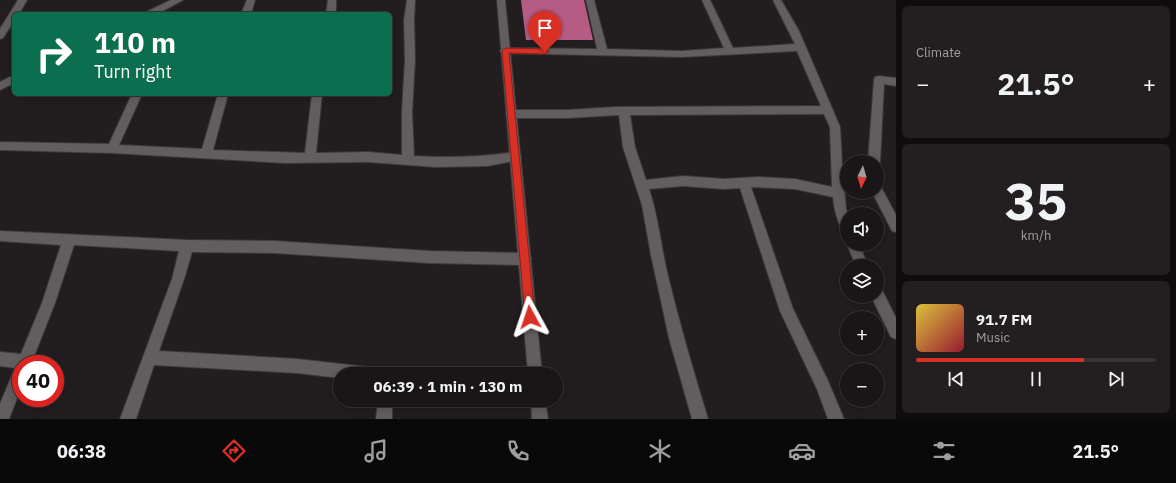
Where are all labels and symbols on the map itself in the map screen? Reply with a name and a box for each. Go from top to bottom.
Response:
pin [528,11,562,52]
north arrow [840,155,884,199]
position arrow [509,296,551,338]
speed limit sign: 40 [12,355,64,407]

